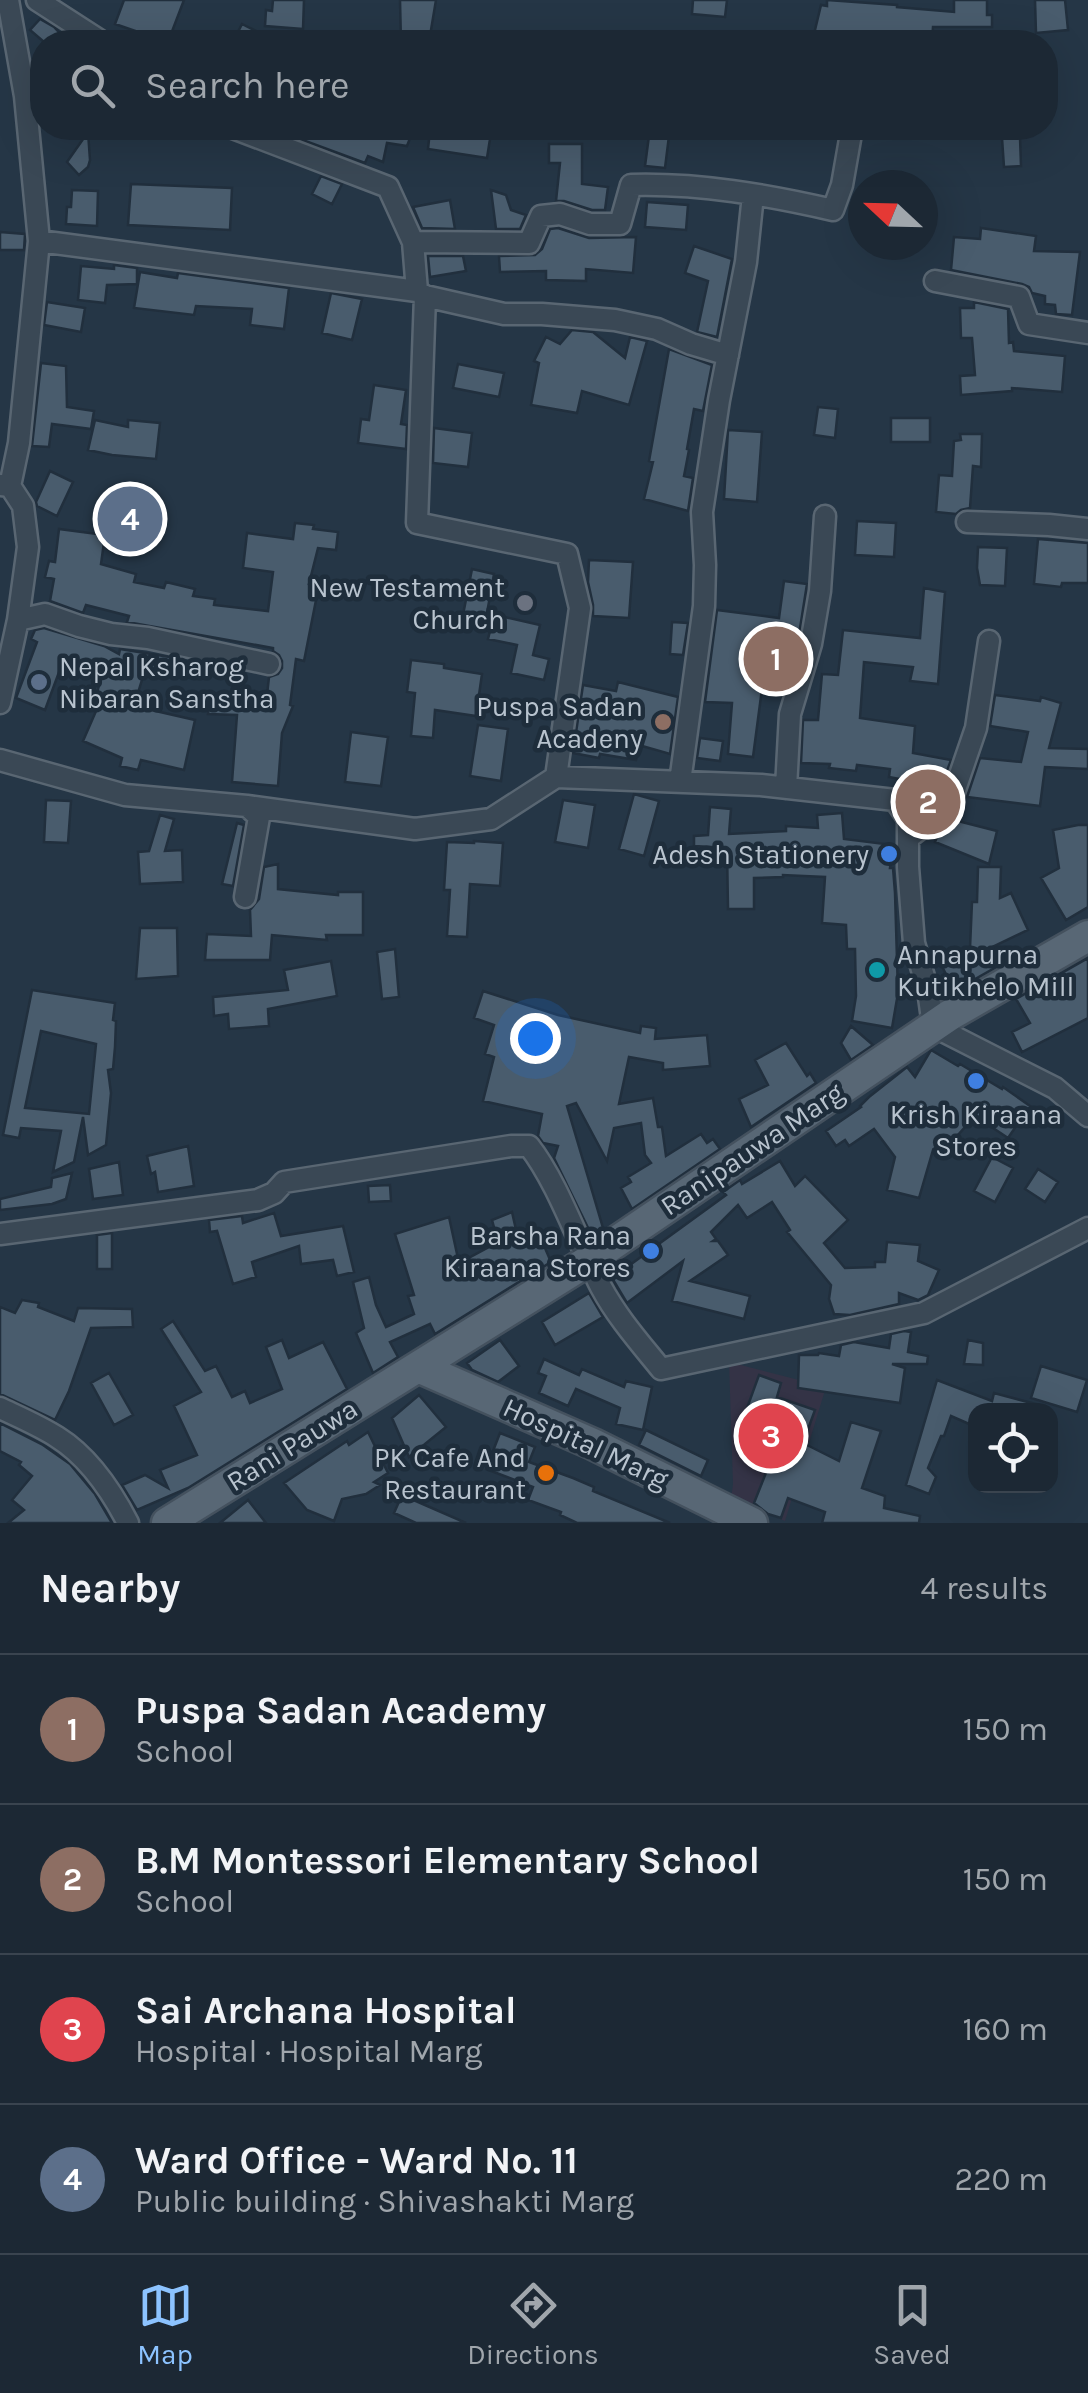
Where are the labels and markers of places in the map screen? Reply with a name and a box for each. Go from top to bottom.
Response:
pin: 4 [98,482,162,556]
place label: New Testament Church [310,571,505,636]
marker: New Testament Church [514,592,536,614]
pin: 1 [744,622,808,696]
place label: Nepal Ksharog Nibaran Sanstha [59,650,274,715]
marker: Nepal Ksharog Nibaran Sanstha [28,671,50,693]
place label: Puspa Sadan Acadeny [476,690,643,755]
marker: Puspa Sadan Acadeny [652,711,674,733]
pin: 2 [896,764,960,840]
place label: Adesh Stationery [652,838,869,871]
marker: Adesh Stationery [878,843,900,865]
place label: Annapurna Kutikhelo Mill [897,938,1074,1003]
marker: Annapurna Kutikhelo Mill [866,959,888,981]
marker: Krish Kiraana Stores [965,1070,987,1092]
place label: Krish Kiraana Stores [890,1098,1062,1163]
place label: Barsha Rana Kiraana Stores [444,1219,631,1284]
marker: Barsha Rana Kiraana Stores [640,1240,662,1262]
pin: 3 [738,1398,804,1474]
place label: PK Cafe And Restaurant [374,1441,526,1506]
marker: PK Cafe And Restaurant [535,1462,557,1484]

